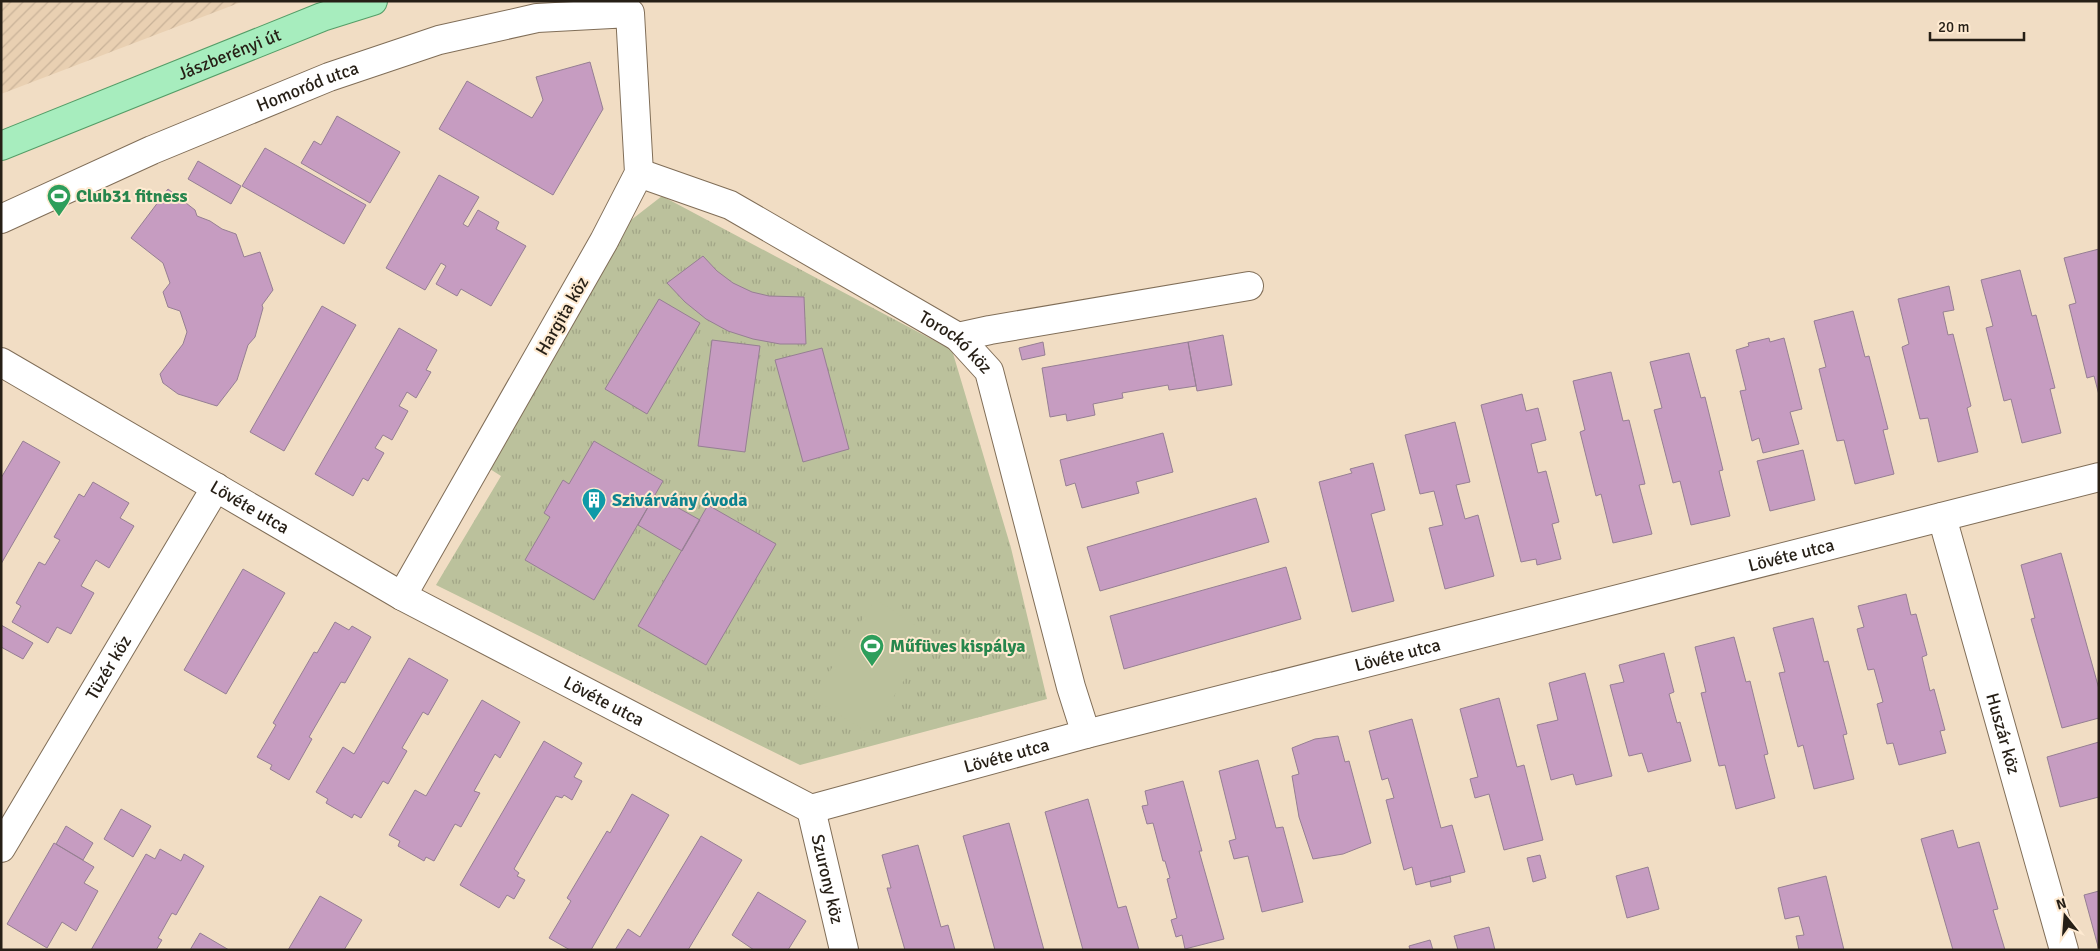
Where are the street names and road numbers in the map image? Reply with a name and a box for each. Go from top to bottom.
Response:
street label: Jászberényi út [174,24,284,85]
street label: Homoród utca [253,57,361,117]
street label: Hargita köz [531,273,593,359]
street label: Torockó köz [915,306,997,378]
street label: Lövéte utca [206,476,293,539]
street label: Lövéte utca [1746,534,1836,577]
street label: Tüzér köz [81,631,136,704]
street label: Lövéte utca [1352,633,1443,676]
street label: Lövéte utca [560,671,648,731]
street label: Huszár köz [1981,690,2025,777]
street label: Lövéte utca [961,734,1052,778]
street label: Szurony köz [806,832,849,926]

